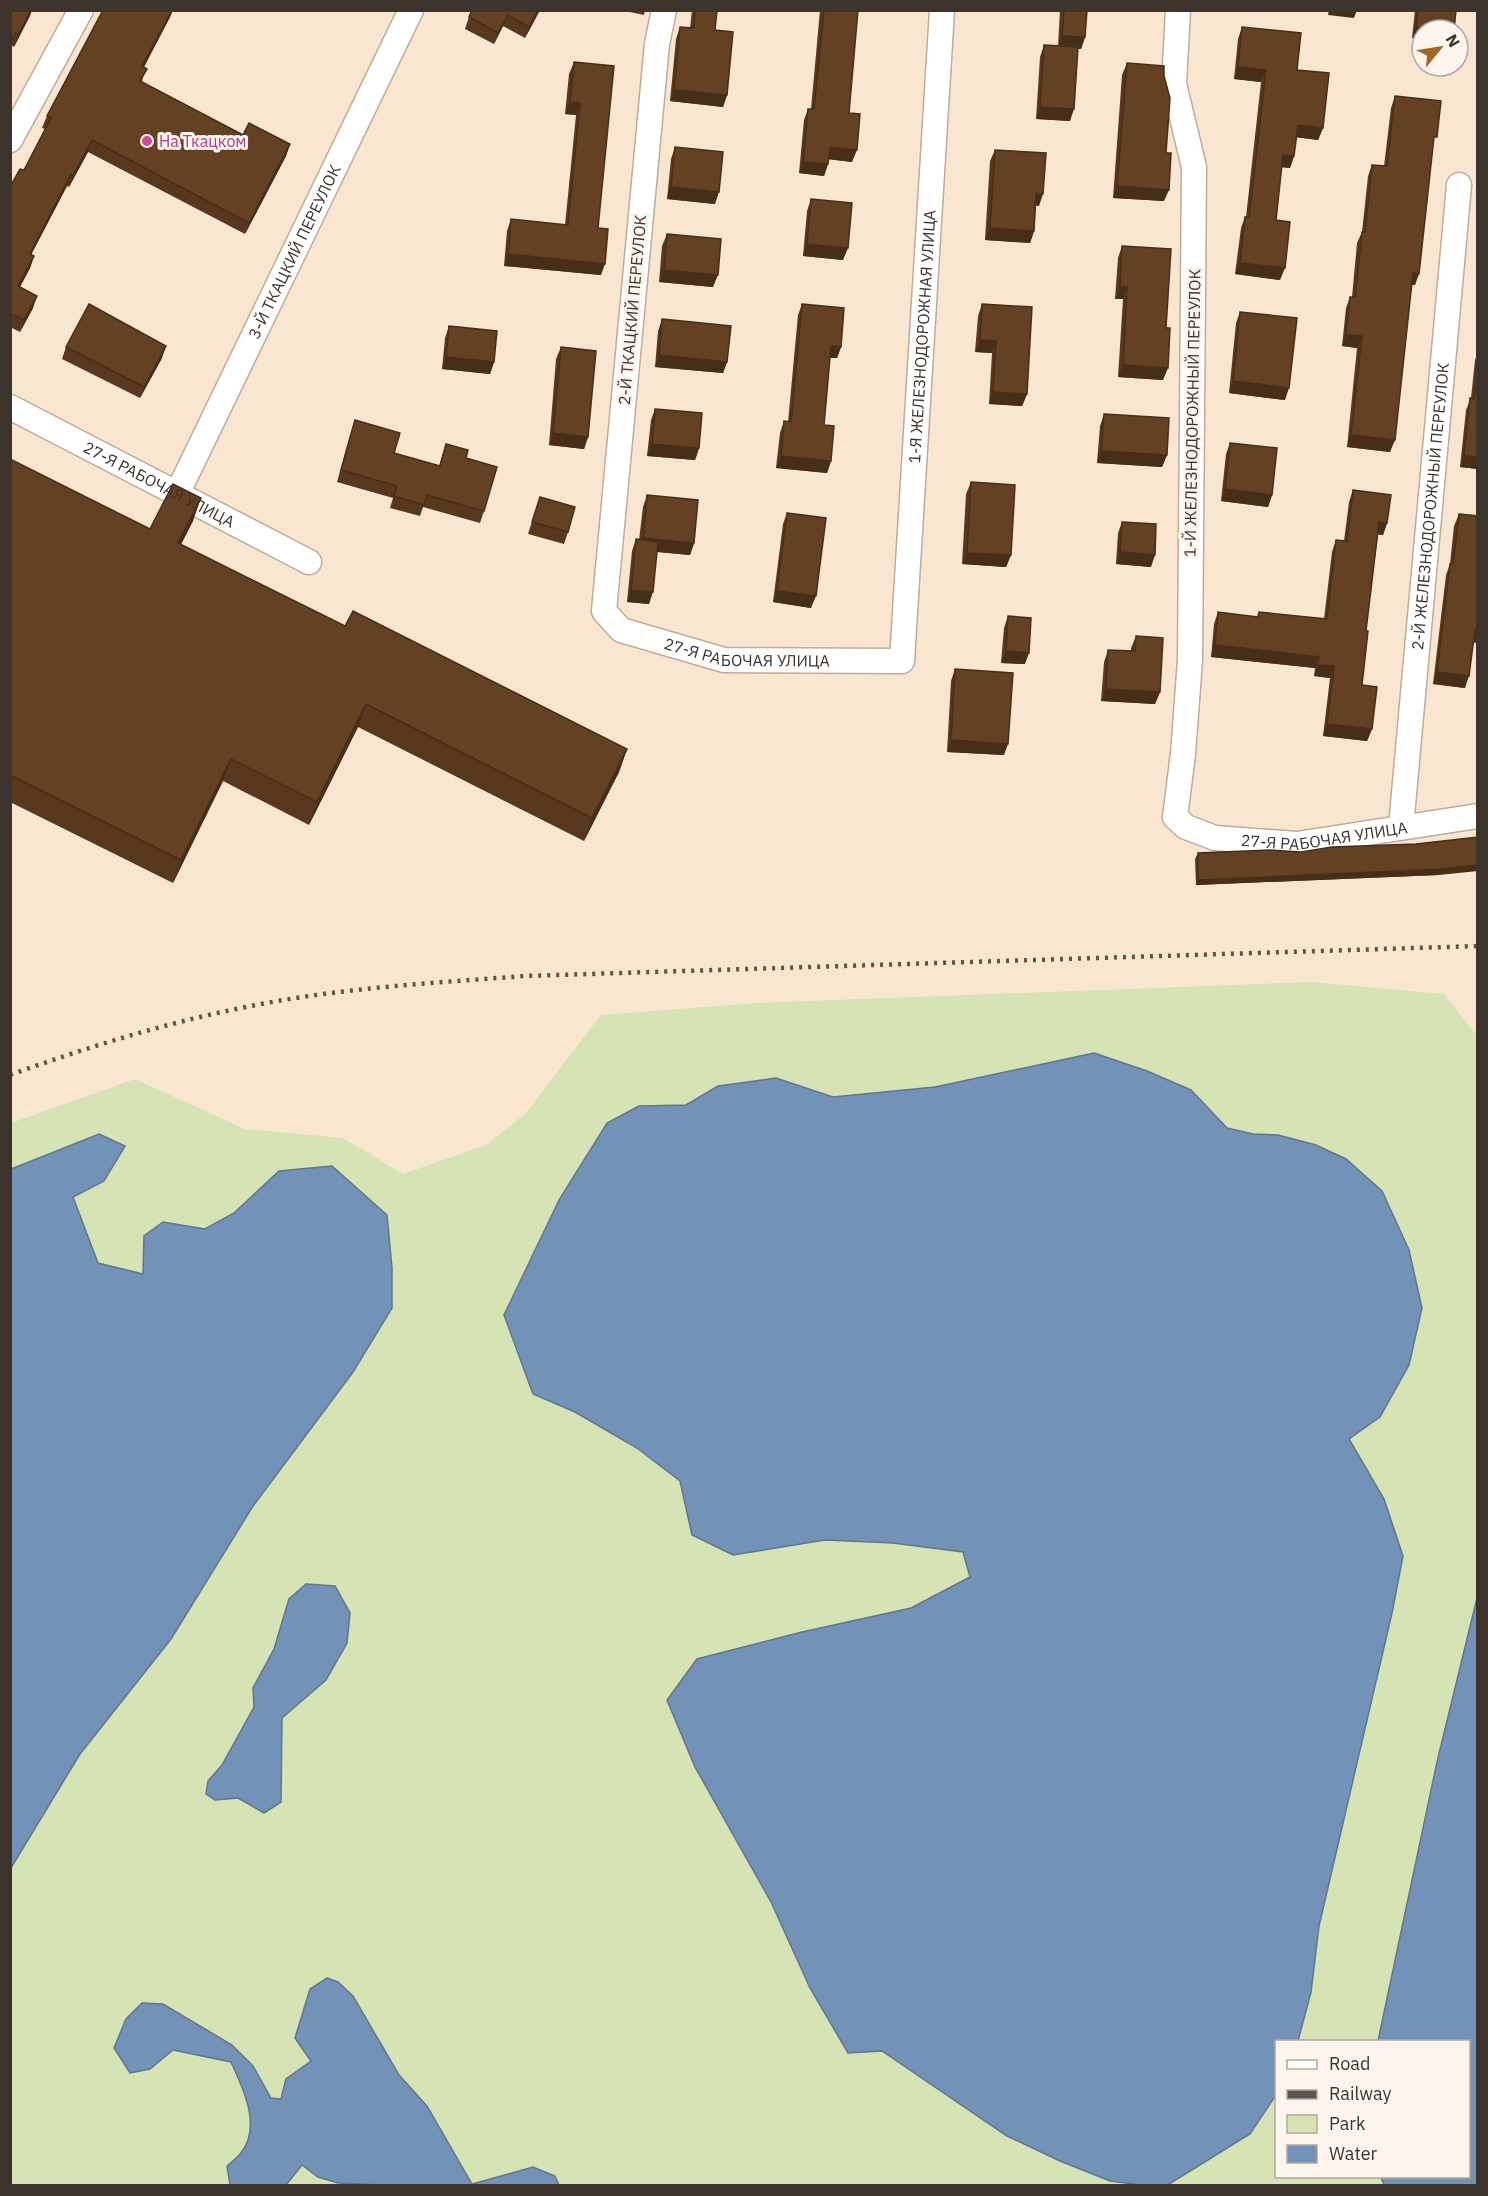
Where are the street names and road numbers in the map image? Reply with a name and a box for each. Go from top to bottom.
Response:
street label: 3-Й ТКАЦКИЙ ПЕРЕУЛОК [244,161,345,342]
street label: 1-Я ЖЕЛЕЗНОДОРОЖНАЯ УЛИЦА [904,209,940,464]
street label: 2-Й ТКАЦКИЙ ПЕРЕУЛОК [614,214,650,406]
street label: 1-Й ЖЕЛЕЗНОДОРОЖНЫЙ ПЕРЕУЛОК [1179,269,1205,557]
street label: 2-Й ЖЕЛЕЗНОДОРОЖНЫЙ ПЕРЕУЛОК [1407,362,1453,651]
street label: 27-Я РАБОЧАЯ УЛИЦА [80,437,238,532]
street label: 27-Я РАБОЧАЯ УЛИЦА [662,633,830,671]
street label: 27-Я РАБОЧАЯ УЛИЦА [1240,817,1409,854]

